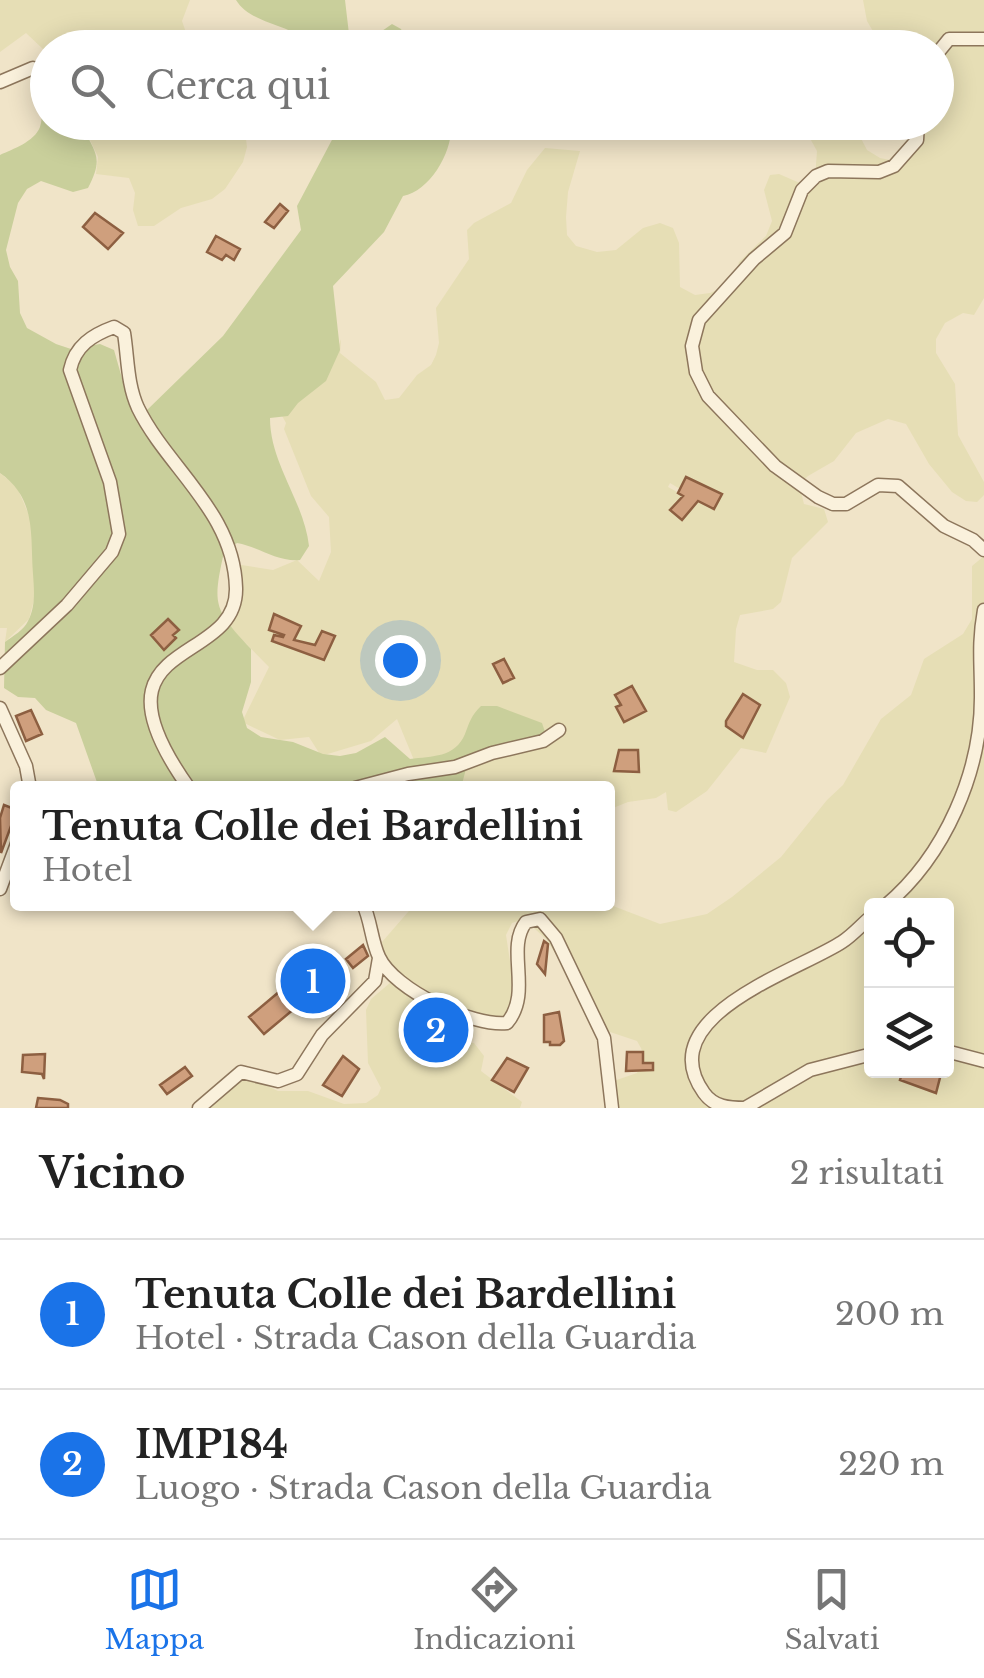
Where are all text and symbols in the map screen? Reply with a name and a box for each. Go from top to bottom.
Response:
search box [30,30,954,140]
icon: search [65,58,120,113]
text: Cerca qui [145,62,330,109]
your location [375,635,426,686]
popup [10,781,615,911]
text: Tenuta Colle dei Bardellini [42,803,583,850]
text: Hotel [42,850,132,890]
map controls [864,898,954,1078]
button: locate [864,898,954,988]
pin: 1 [280,944,346,1018]
button: layers [864,988,954,1078]
pin: 2 [404,992,468,1068]
text: Vicino [40,1147,185,1199]
text: 2 risultati [790,1153,944,1193]
text: Tenuta Colle dei Bardellini [135,1271,676,1318]
text: 1 [66,1294,79,1334]
text: 200 m [835,1294,944,1334]
text: Hotel · Strada Cason della Guardia [135,1318,696,1358]
text: IMP184 [135,1421,288,1468]
text: 2 [62,1444,83,1484]
text: 220 m [838,1444,944,1484]
text: Luogo · Strada Cason della Guardia [135,1468,711,1508]
tab: Mappa [105,1562,204,1657]
tab: Indicazioni [413,1562,575,1657]
tab: Salvati [785,1562,879,1657]

